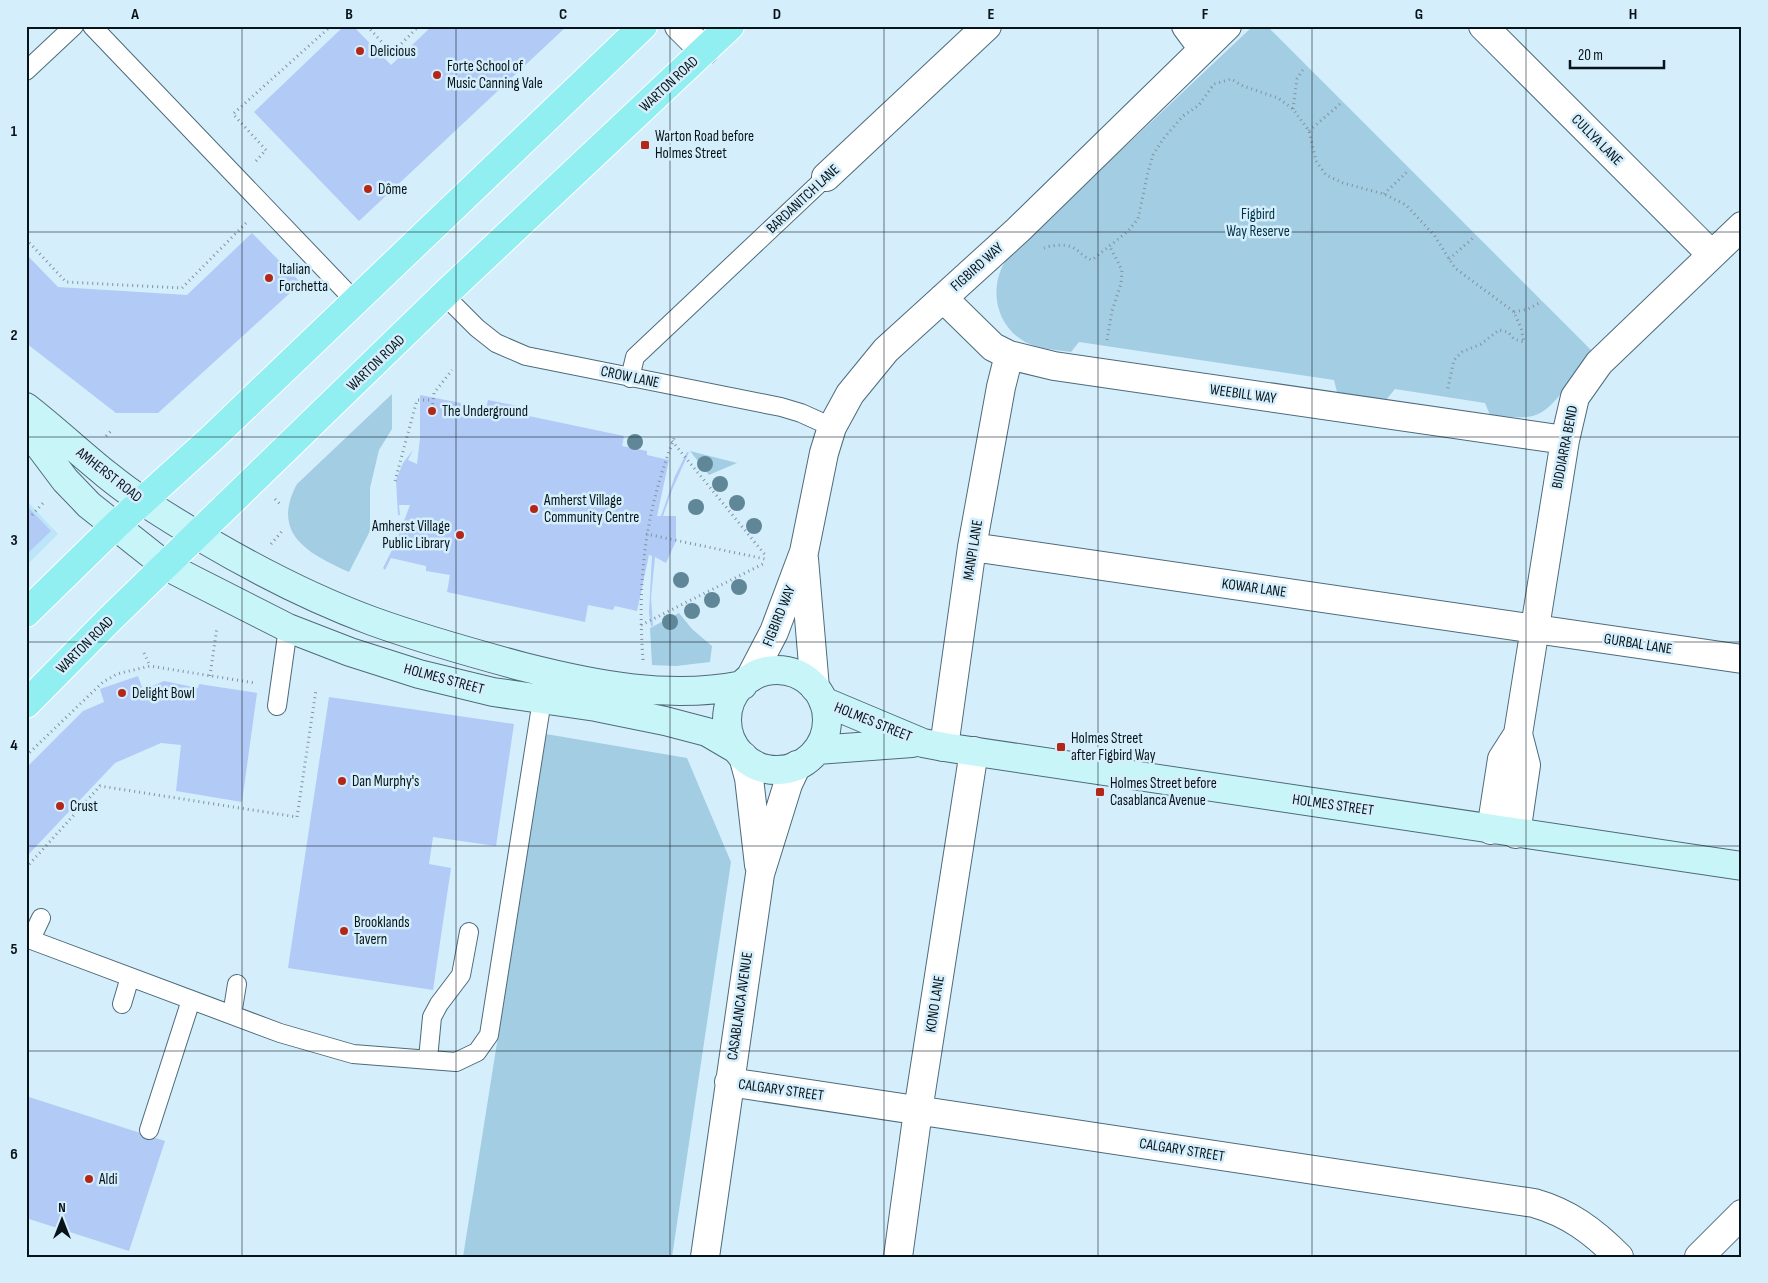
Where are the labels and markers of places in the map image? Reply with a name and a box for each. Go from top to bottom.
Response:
place label: Delicious [370,42,416,61]
marker: Delicious [354,45,366,57]
place label: Forte School of Music Canning Vale [447,57,543,93]
marker: Forte School of Music Canning Vale [431,69,443,81]
place label: Warton Road before Holmes Street [655,127,754,163]
marker: Warton Road before Holmes Street [639,139,651,151]
place label: Dôme [378,180,407,199]
marker: Dôme [362,183,374,195]
place label: Italian Forchetta [279,260,328,296]
marker: Italian Forchetta [263,272,275,284]
place label: The Underground [442,402,528,421]
marker: The Underground [426,405,438,417]
place label: Amherst Village Community Centre [543,491,639,527]
marker: Amherst Village Community Centre [528,503,540,515]
place label: Amherst Village Public Library [371,517,450,553]
marker: Amherst Village Public Library [454,529,466,541]
place label: Delight Bowl [132,684,195,703]
marker: Delight Bowl [116,687,128,699]
place label: Holmes Street after Figbird Way [1071,729,1156,765]
marker: Holmes Street after Figbird Way [1055,741,1067,753]
place label: Dan Murphy's [352,772,419,791]
place label: Holmes Street before Casablanca Avenue [1110,774,1217,810]
marker: Dan Murphy's [336,775,348,787]
marker: Holmes Street before Casablanca Avenue [1094,786,1106,798]
place label: Crust [70,797,98,816]
marker: Crust [54,800,66,812]
place label: Brooklands Tavern [354,913,410,949]
marker: Brooklands Tavern [338,925,350,937]
place label: Aldi [98,1170,118,1189]
marker: Aldi [83,1173,95,1185]

